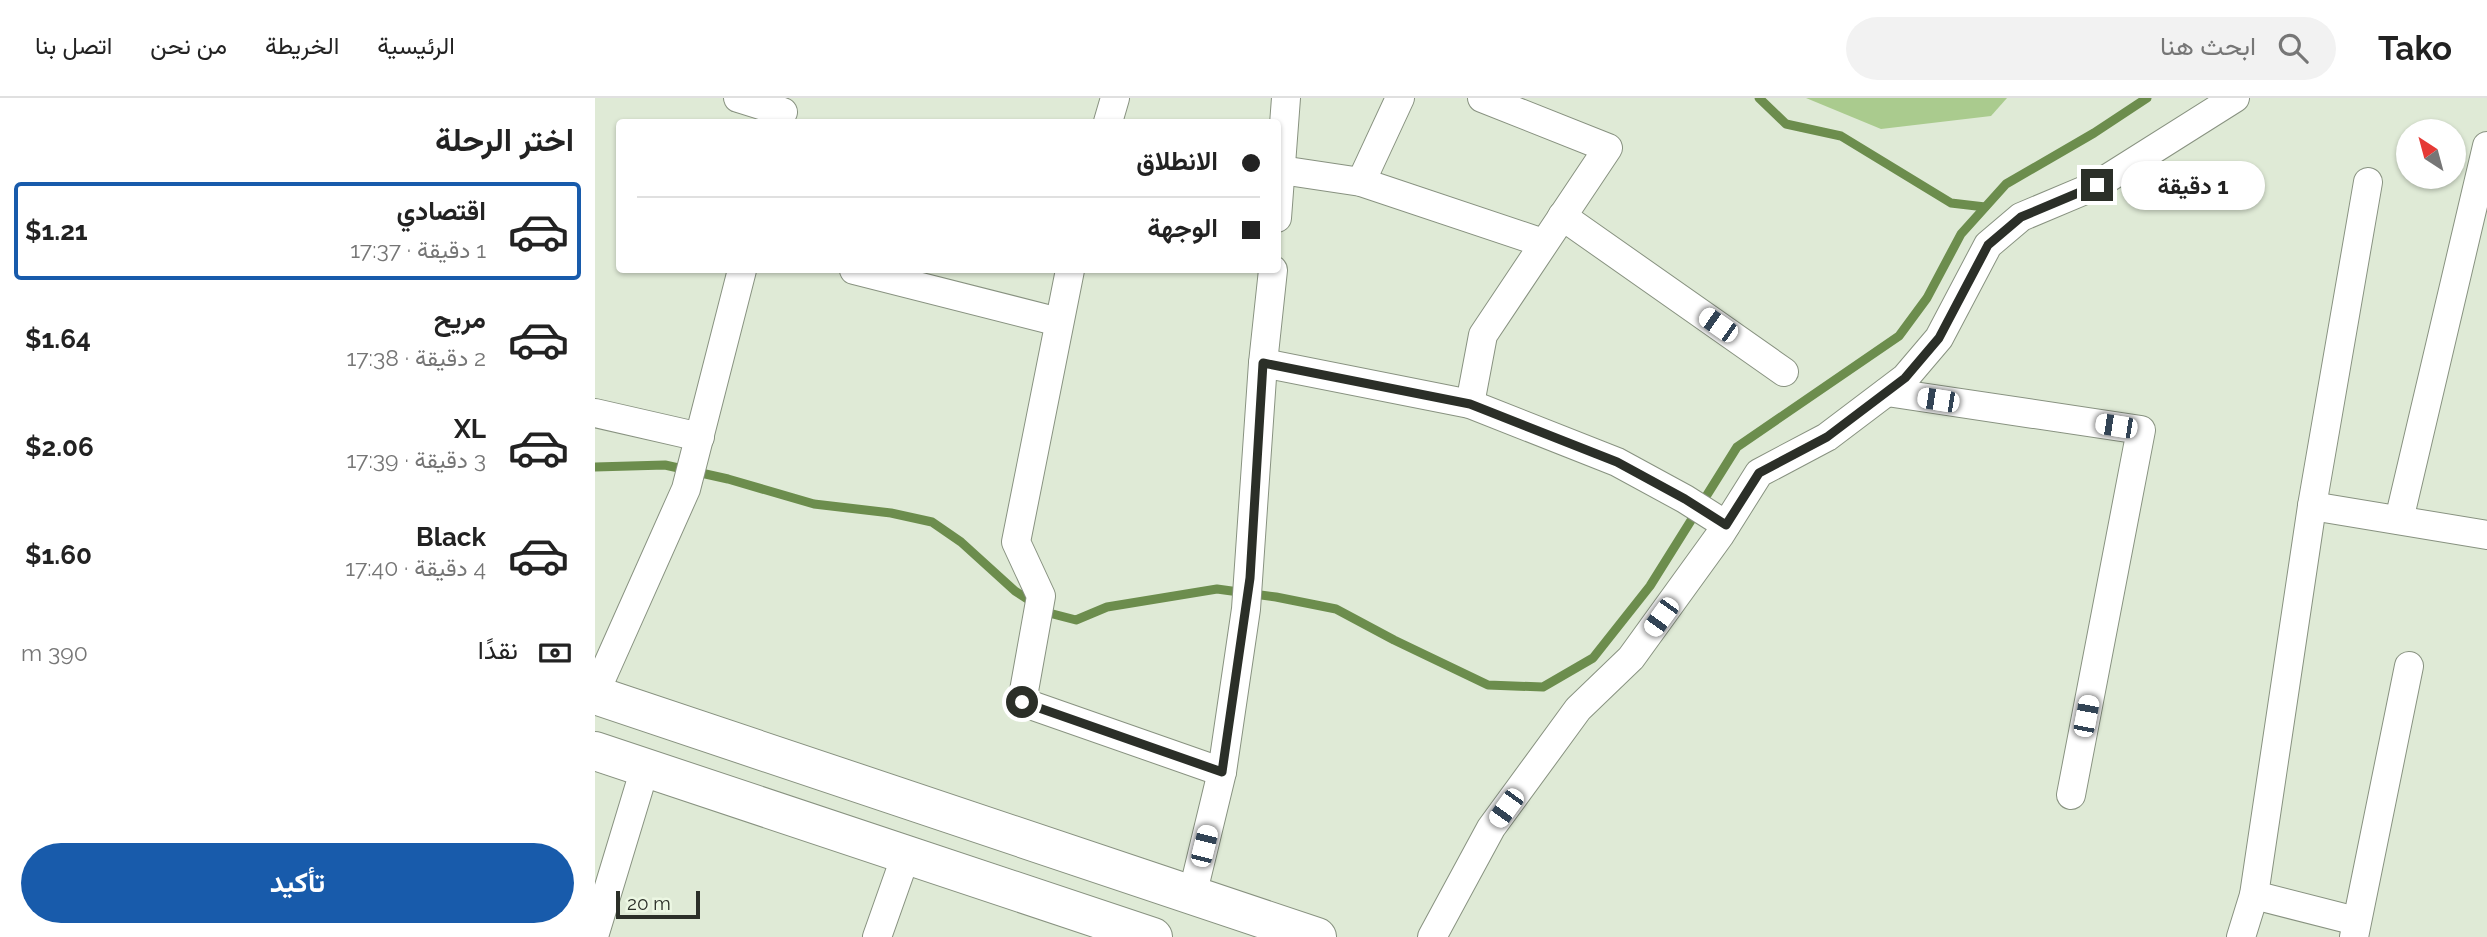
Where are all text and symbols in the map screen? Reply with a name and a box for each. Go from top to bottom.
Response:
search box [1846,17,2336,80]
icon: search [2274,29,2312,67]
text: Tako [2378,29,2452,68]
text: اتصل بنا [35,31,112,60]
text: من نحن [150,31,227,60]
text: الخريطة [265,31,339,60]
text: الرئيسية [377,31,455,60]
text: ابحث هنا [2160,31,2256,61]
north arrow [2396,119,2466,189]
map controls [2396,119,2466,189]
text: اختر الرحلة [435,121,574,158]
text: الانطلاق [1136,146,1218,176]
callout: 1 دقيقة [2121,160,2265,210]
route end [2081,169,2113,201]
text: 1 دقيقة [2157,172,2229,199]
text: اقتصادي [397,196,486,226]
icon: car [507,200,570,263]
text: الوجهة [1147,213,1218,243]
text: $1.21 [25,216,88,246]
text: 1 دقيقة · 17:37 [350,236,486,263]
text: مريح [434,304,486,334]
car [1695,304,1742,346]
icon: car [507,308,570,371]
text: $1.64 [25,324,91,354]
text: 2 دقيقة · 17:38 [347,344,486,371]
car [1916,386,1961,414]
car [2094,412,2139,440]
text: XL [454,414,486,444]
icon: car [507,416,570,479]
text: $2.06 [25,432,94,462]
text: 3 دقيقة · 17:39 [346,446,486,473]
text: Black [416,522,486,552]
icon: car [507,524,570,587]
text: $1.60 [25,540,92,570]
text: 4 دقيقة · 17:40 [345,554,486,581]
car [1641,594,1682,640]
icon: cash [536,634,574,672]
text: نقدًا [478,635,518,665]
text: 390 m [21,639,88,666]
route start [1006,686,1038,718]
car [2072,693,2101,739]
car [1486,785,1527,831]
car [1189,823,1220,869]
button: تأكيد [21,843,574,923]
scale bar [616,888,700,920]
text: 20 m [627,892,671,914]

